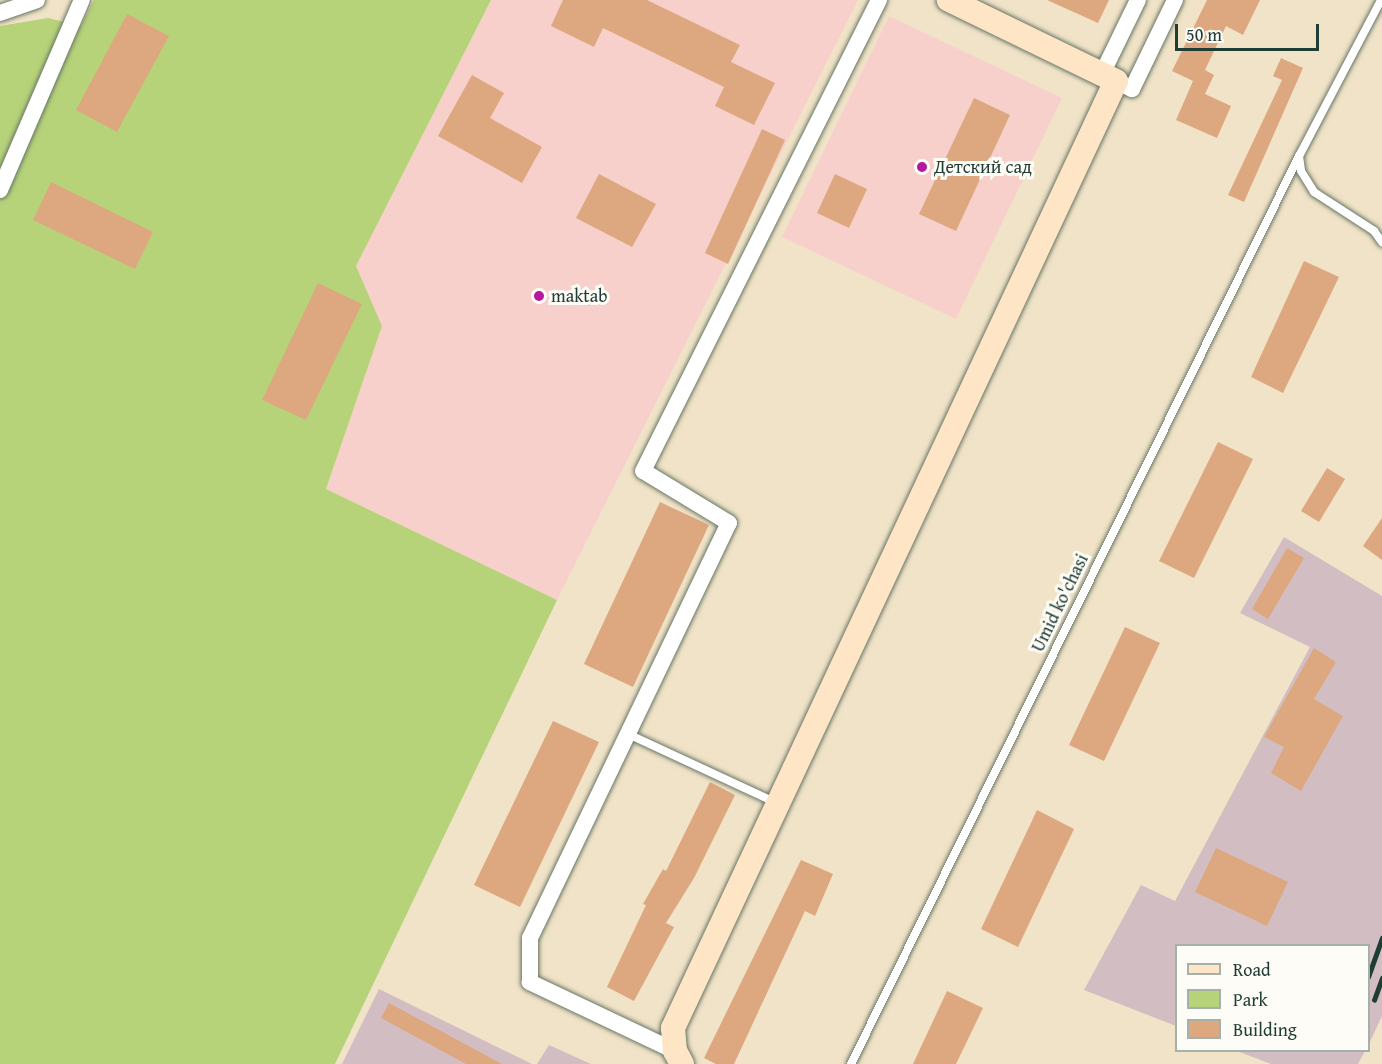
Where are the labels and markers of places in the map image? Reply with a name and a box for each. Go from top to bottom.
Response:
place label: Детский сад [934,156,1032,178]
marker: Детский сад [915,160,929,174]
place label: maktab [551,285,608,307]
marker: maktab [532,289,546,303]

